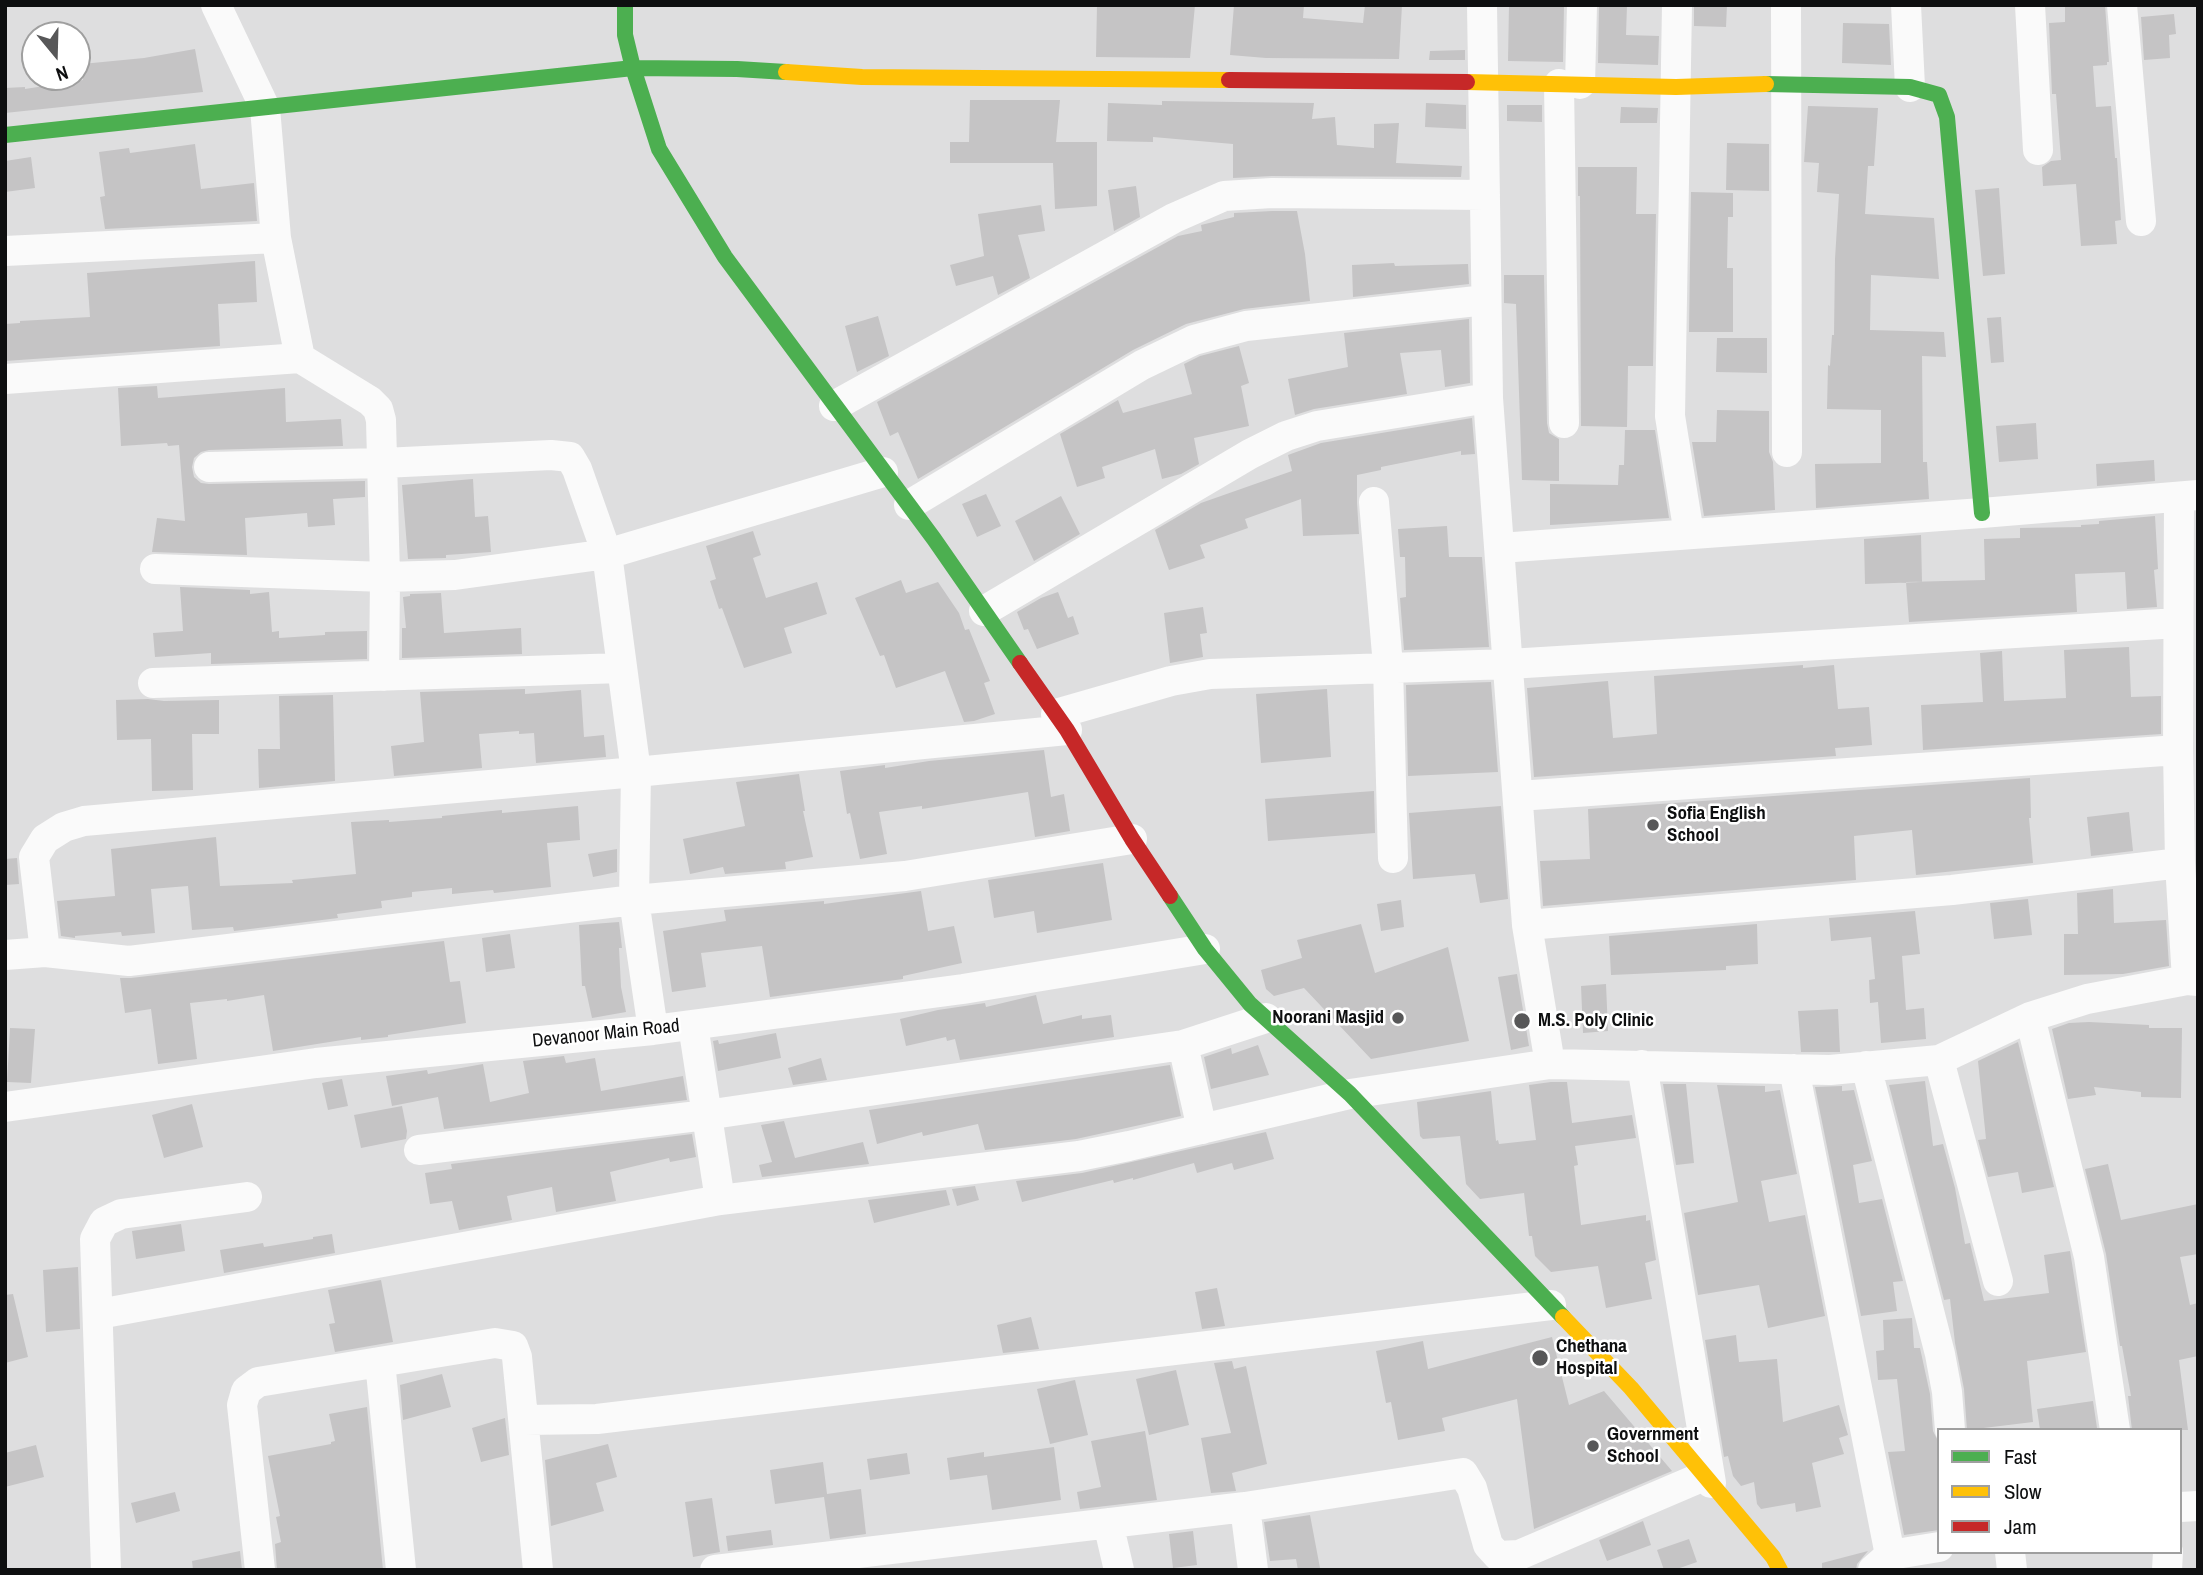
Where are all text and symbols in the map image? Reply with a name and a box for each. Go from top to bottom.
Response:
north arrow [21,21,91,91]
text: N [53,60,72,88]
place label: Sofia English School [1667,803,1766,847]
marker: Sofia English School [1645,817,1661,833]
place label: Noorani Masjid [1272,1007,1384,1029]
marker: Noorani Masjid [1390,1010,1406,1026]
place label: M.S. Poly Clinic [1538,1010,1654,1032]
marker: M.S. Poly Clinic [1512,1011,1532,1031]
street label: Devanoor Main Road [531,1015,681,1053]
place label: Chethana Hospital [1556,1336,1627,1380]
marker: Chethana Hospital [1530,1348,1550,1368]
place label: Government School [1607,1424,1699,1468]
legend [1937,1428,2182,1554]
marker: Government School [1585,1438,1601,1454]
text: Fast [2004,1442,2037,1471]
text: Slow [2004,1477,2041,1506]
text: Jam [2004,1512,2037,1541]

